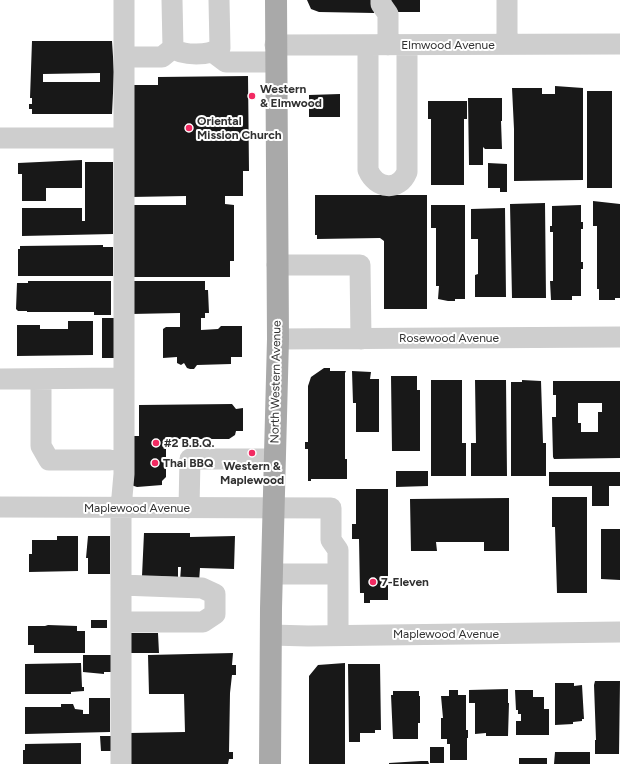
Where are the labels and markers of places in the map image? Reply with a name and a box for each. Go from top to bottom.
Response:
place label: Western & Elmwood [260,82,322,110]
marker: Western & Elmwood [247,91,257,101]
place label: Oriental Mission Church [197,114,282,142]
marker: Oriental Mission Church [184,123,194,133]
place label: #2 B.B.Q. [164,436,214,450]
marker: #2 B.B.Q. [151,438,161,448]
marker: Western & Maplewood [247,448,257,458]
place label: Thai BBQ [163,456,213,470]
marker: Thai BBQ [150,458,160,468]
place label: Western & Maplewood [220,459,284,487]
place label: 7-Eleven [381,575,429,589]
marker: 7-Eleven [368,577,378,587]

